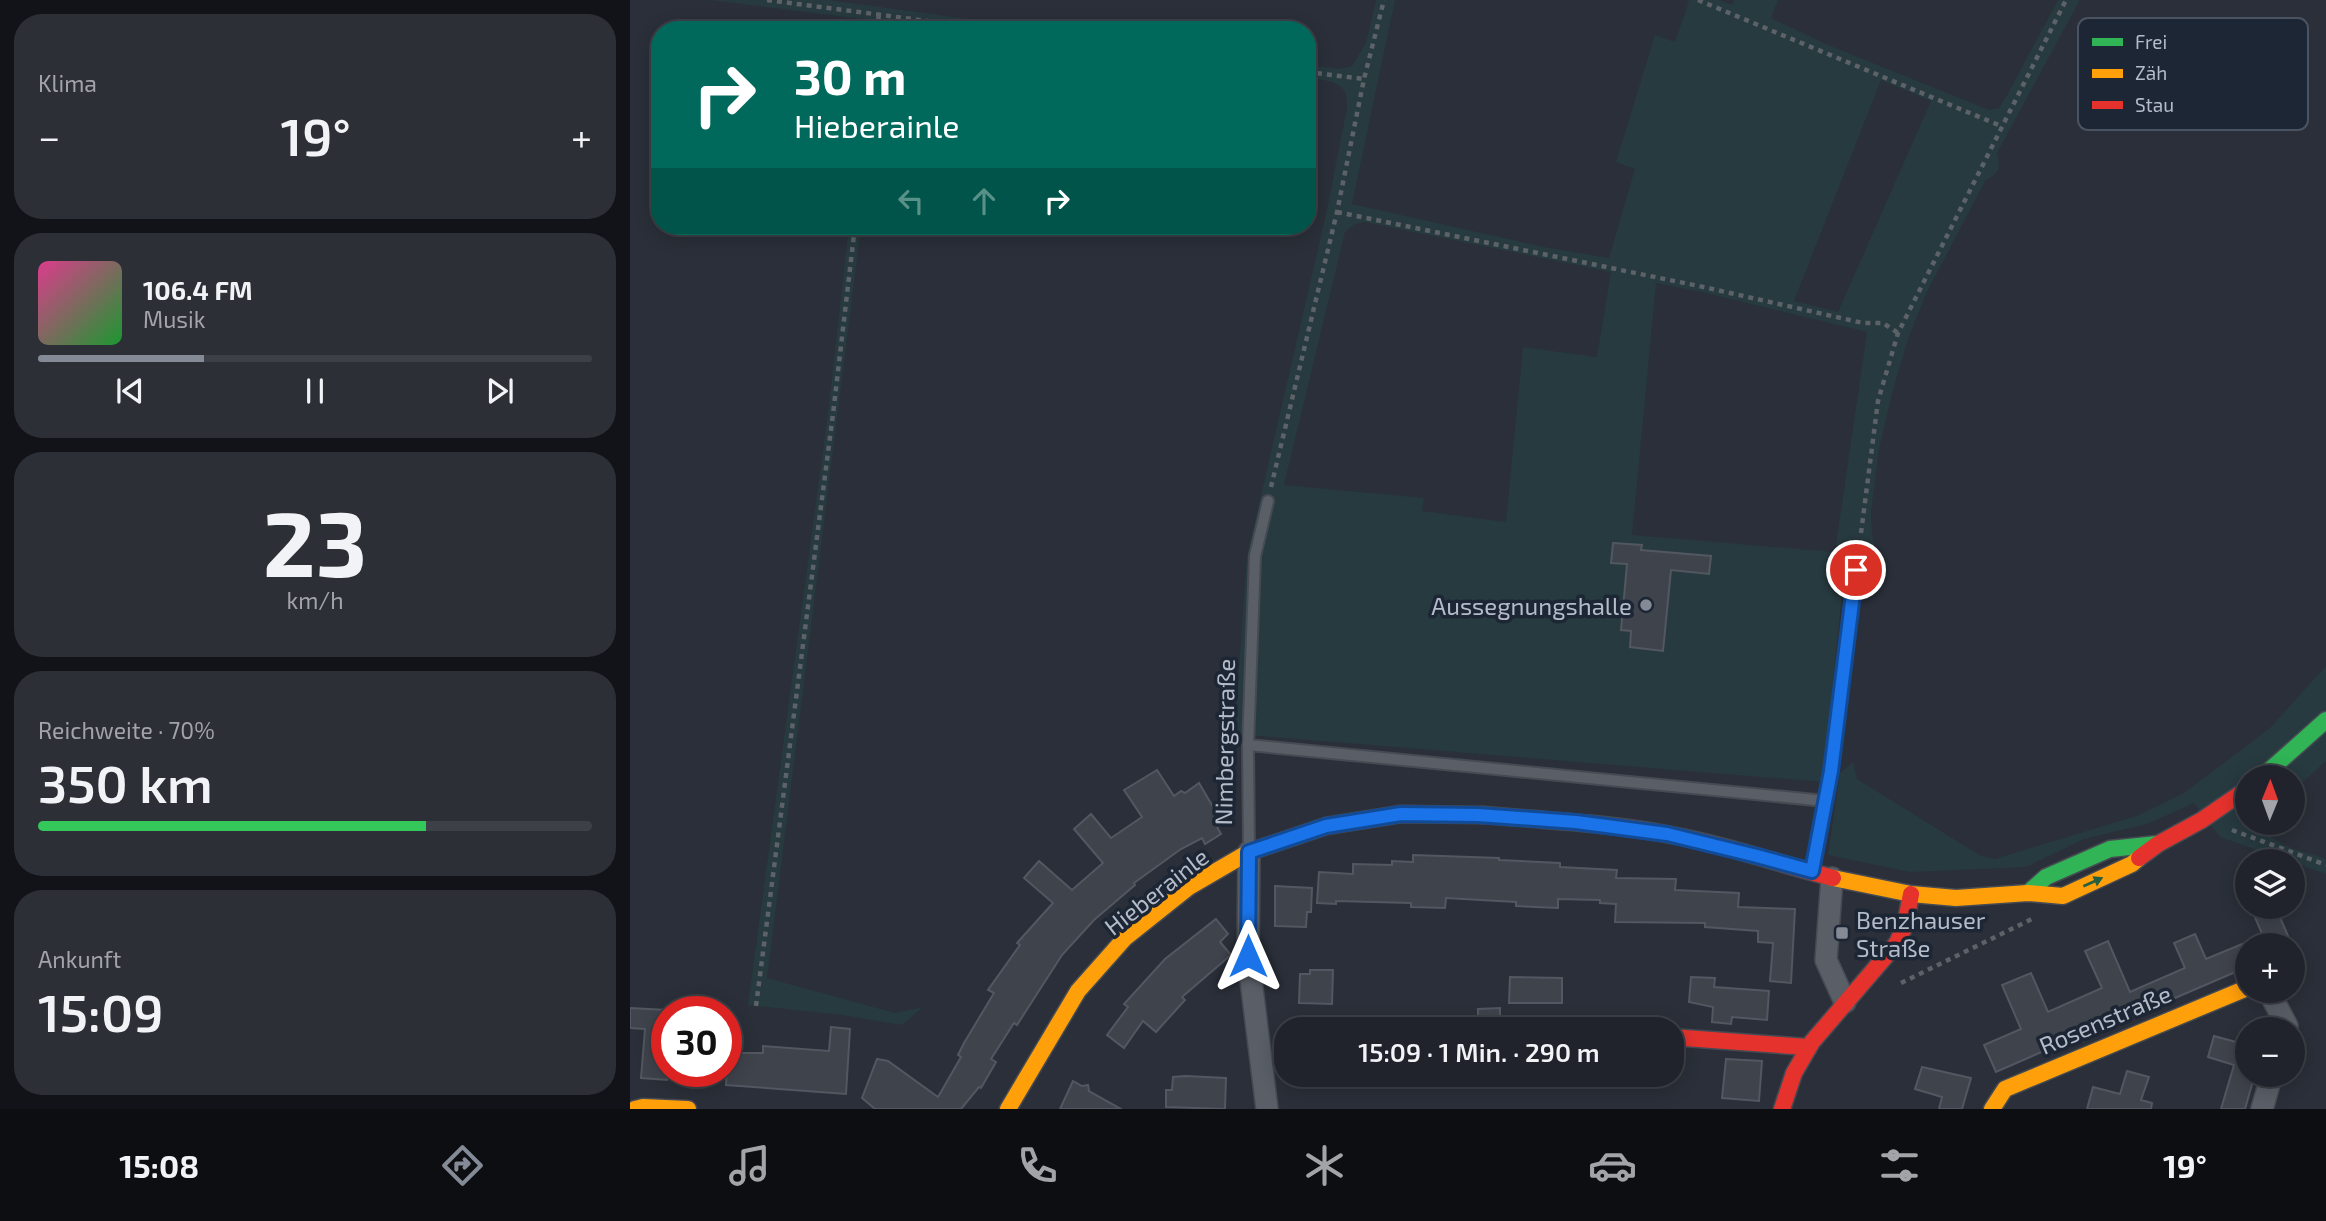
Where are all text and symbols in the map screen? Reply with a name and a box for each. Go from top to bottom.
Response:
legend [2078,18,2308,130]
text: Frei [2135,30,2167,53]
text: 30 m [794,46,906,105]
icon: right [679,49,770,140]
text: Zäh [2135,61,2167,84]
text: Klima [38,69,97,97]
text: Stau [2135,93,2174,116]
text: 19° [280,104,351,166]
text: Hieberainle [794,106,960,144]
text: − [38,113,60,159]
text: + [571,113,592,159]
icon: left [892,182,930,220]
icon: ahead [965,182,1003,220]
icon: right [1038,182,1076,220]
text: 106.4 FM [143,274,253,305]
text: Musik [143,305,205,333]
icon: previous [111,372,149,410]
icon: pause [296,372,334,410]
icon: next [481,372,519,410]
text: 23 [263,486,367,595]
pin [1826,540,1886,600]
icon: arrive [1837,551,1875,589]
text: km/h [286,586,344,614]
place label: Aussegnungshalle [1431,591,1632,620]
marker: Aussegnungshalle [1638,597,1654,613]
street label: Nimbergstraße [1208,658,1240,826]
text: Reichweite · 70% [38,716,215,744]
text: 350 km [38,751,213,813]
north arrow [2235,765,2305,835]
map controls [2235,765,2305,1087]
street label: Hieberainle [1098,841,1214,941]
button: layers [2235,849,2305,919]
one-way arrow [2083,876,2103,888]
place label: Benzhauser Straße [1856,905,1986,962]
position arrow [1211,919,1285,993]
marker: Benzhauser Straße [1834,925,1850,941]
button: + [2235,933,2305,1003]
text: Ankunft [38,945,121,973]
street label: Rosenstraße [2035,978,2175,1060]
text: 15:09 [38,980,163,1042]
speed limit sign: 30 [651,996,742,1087]
button: − [2235,1017,2305,1087]
text: 15:09 · 1 Min. · 290 m [1358,1036,1600,1067]
icon: directions [438,1141,487,1190]
icon: music [725,1141,774,1190]
icon: phone [1013,1141,1062,1190]
icon: climate [1300,1141,1349,1190]
icon: car [1588,1141,1637,1190]
icon: filters [1875,1141,1924,1190]
text: 15:08 [119,1146,199,1184]
text: 19° [2163,1146,2207,1184]

